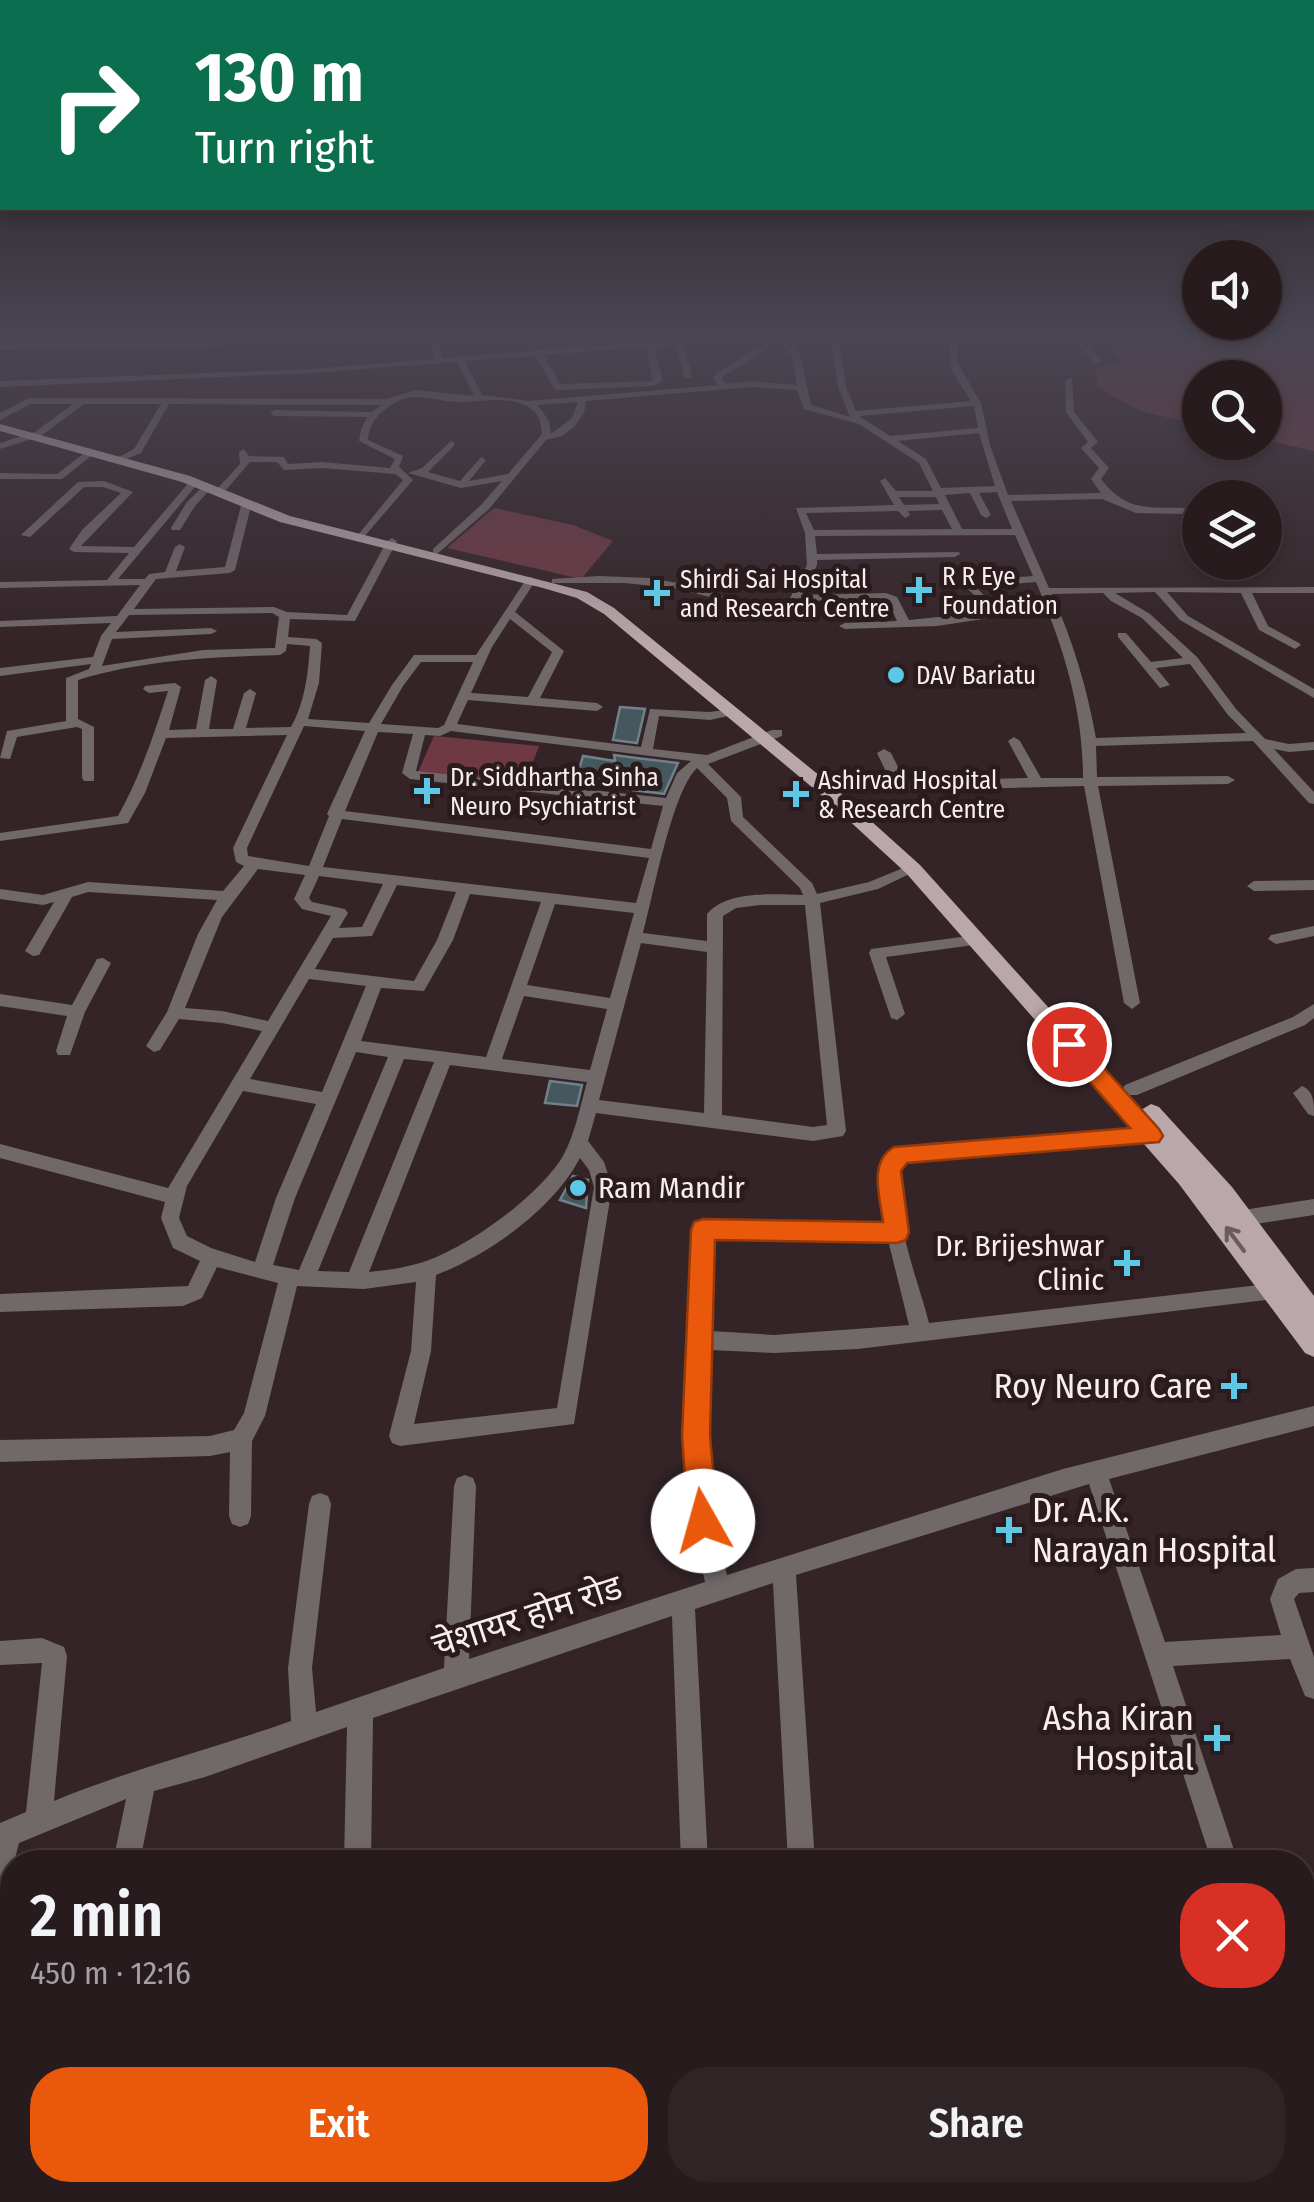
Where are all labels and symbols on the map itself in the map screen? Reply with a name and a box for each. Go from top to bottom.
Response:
place label: R R Eye Foundation [942,562,1058,621]
place label: Shirdi Sai Hospital and Research Centre [680,565,889,624]
marker: R R Eye Foundation [906,577,932,603]
marker: Shirdi Sai Hospital and Research Centre [644,580,670,606]
place label: DAV Bariatu [916,661,1036,691]
marker: DAV Bariatu [885,664,907,686]
place label: Dr. Siddhartha Sinha Neuro Psychiatrist [450,763,659,822]
place label: Ashirvad Hospital & Research Centre [818,766,1005,825]
marker: Dr. Siddhartha Sinha Neuro Psychiatrist [414,778,440,804]
marker: Ashirvad Hospital & Research Centre [783,781,809,807]
pin [1027,1002,1112,1087]
place label: Ram Mandir [598,1170,745,1206]
marker: Ram Mandir [567,1177,589,1199]
one-way arrow [1225,1226,1246,1253]
place label: Dr. Brijeshwar Clinic [935,1228,1105,1298]
marker: Dr. Brijeshwar Clinic [1114,1250,1140,1276]
place label: Roy Neuro Care [994,1365,1212,1407]
marker: Roy Neuro Care [1221,1373,1247,1399]
position arrow [651,1469,755,1573]
place label: Dr. A.K. Narayan Hospital [1032,1489,1276,1571]
marker: Dr. A.K. Narayan Hospital [996,1517,1022,1543]
street label: चेशायर होम रोड [427,1565,628,1666]
place label: Asha Kiran Hospital [1043,1697,1194,1779]
marker: Asha Kiran Hospital [1204,1725,1230,1751]

